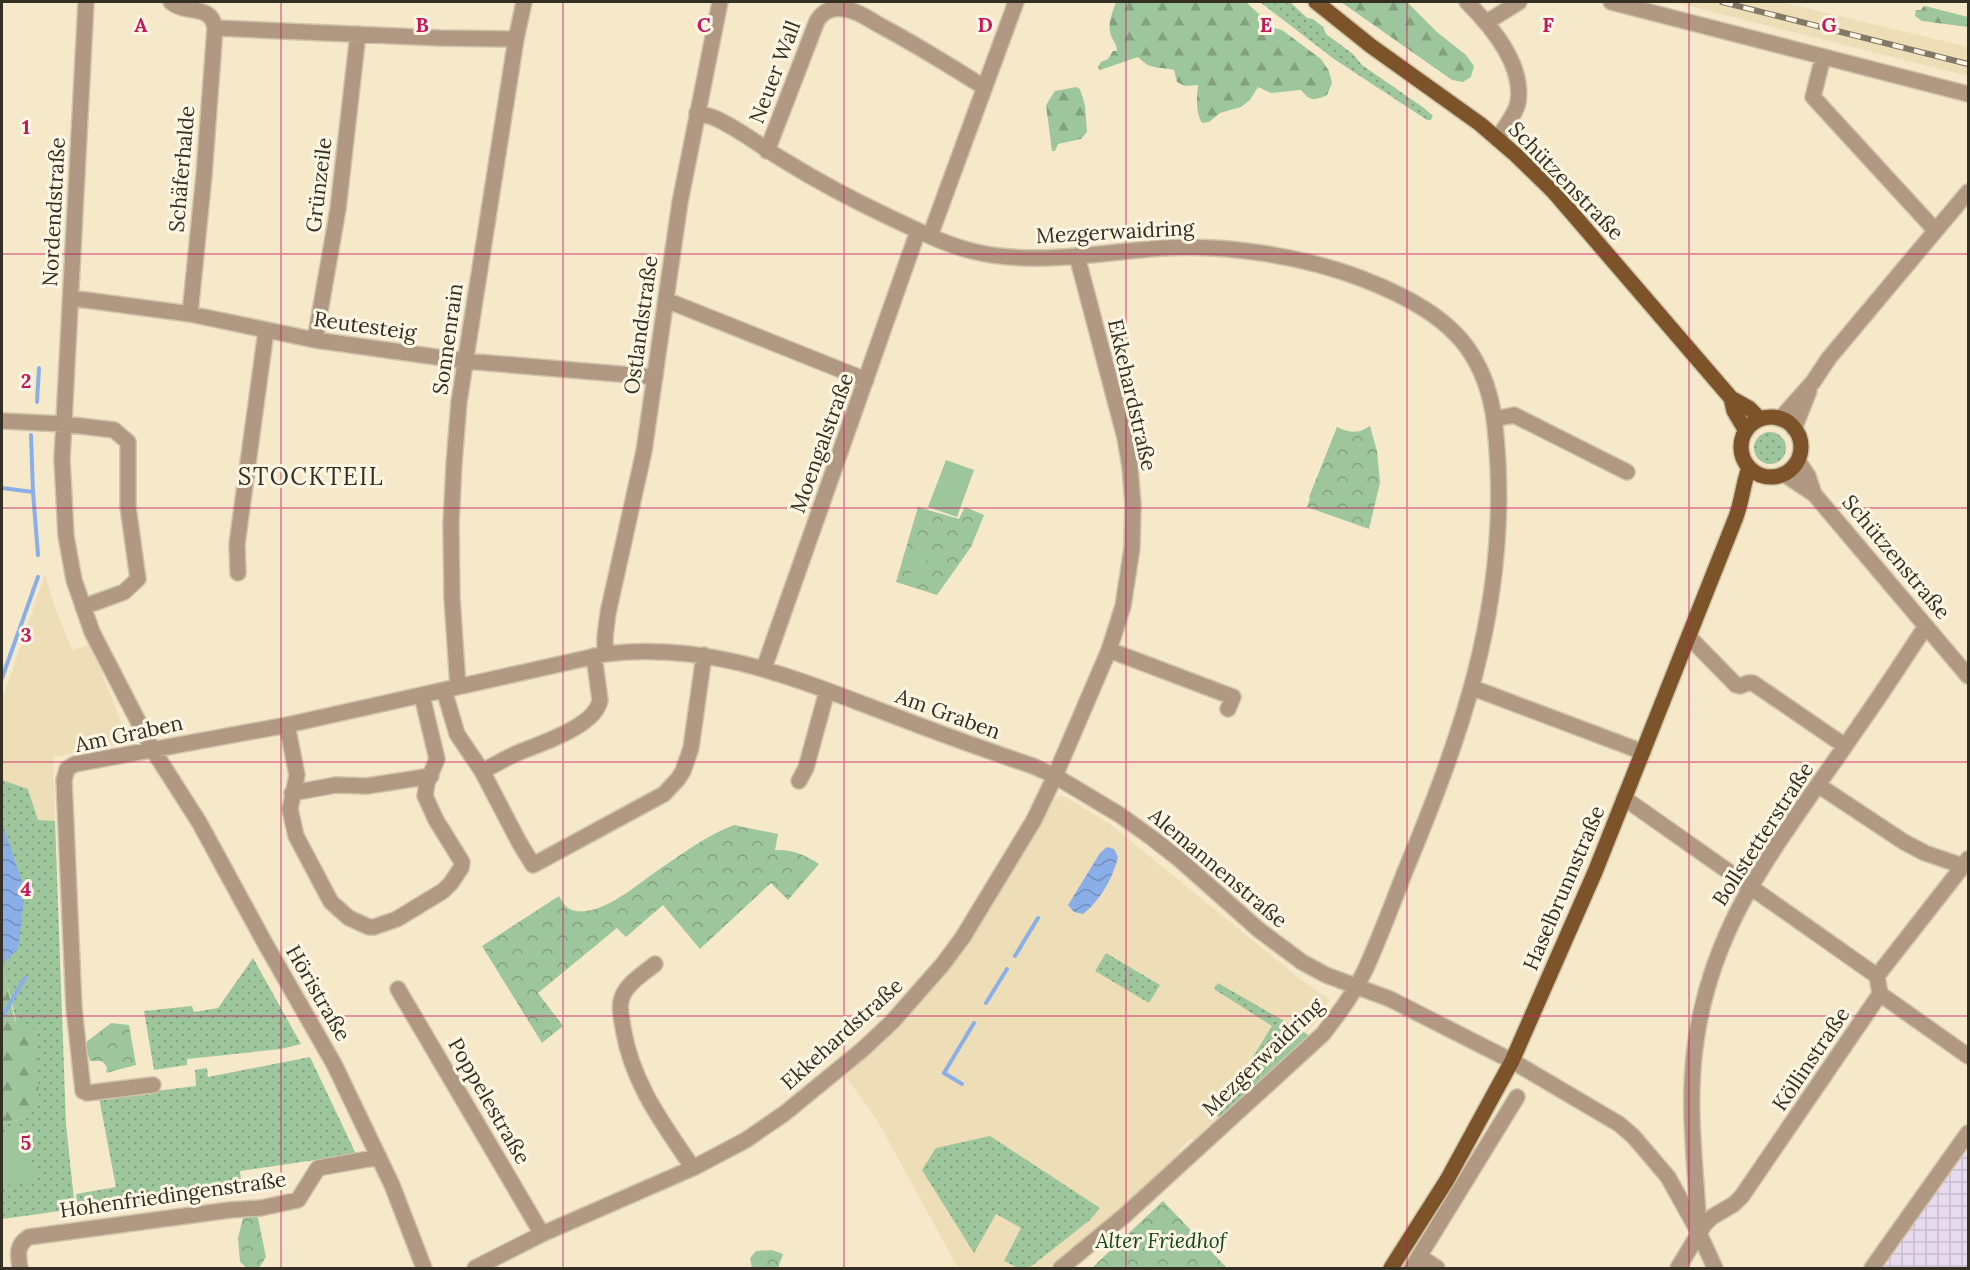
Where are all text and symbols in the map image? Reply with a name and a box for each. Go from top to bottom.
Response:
text: A [134,12,148,37]
text: B [415,12,429,37]
text: C [697,12,711,37]
text: D [977,12,993,37]
text: E [1260,12,1272,37]
text: F [1542,12,1554,37]
text: G [1821,12,1837,37]
street label: Neuer Wall [743,17,806,127]
street label: Schäferhalde [163,105,200,233]
text: 1 [22,114,30,139]
street label: Schützenstraße [1503,116,1630,246]
street label: Grünzeile [299,136,338,234]
street label: Nordendstraße [36,137,71,287]
street label: Mezgerwaidring [1035,214,1195,249]
street label: Ostlandstraße [617,254,664,396]
street label: Sonnenrain [426,281,469,396]
street label: Reutesteig [312,305,418,346]
street label: Ekkehardstraße [1102,316,1163,473]
text: 2 [21,368,31,393]
street label: Moengalstraße [784,369,859,517]
district label: STOCKTEIL [238,461,384,492]
street label: Schützenstraße [1836,489,1956,624]
text: 3 [20,622,32,647]
street label: Am Graben [891,682,1004,745]
street label: Am Graben [72,709,186,758]
street label: Bollstetterstraße [1706,757,1819,911]
street label: Alemannenstraße [1143,801,1293,933]
street label: Haselbrunnstraße [1517,801,1610,974]
text: 4 [21,876,32,901]
street label: Höristraße [280,940,357,1046]
street label: Ekkehardstraße [775,972,908,1096]
street label: Mezgerwaidring [1196,992,1329,1121]
street label: Köllinstraße [1766,1002,1855,1116]
street label: Poppelestraße [442,1033,537,1169]
text: 5 [21,1130,32,1155]
street label: Hohenfriedingenstraße [58,1165,288,1224]
park label: Alter Friedhof [1095,1227,1229,1254]

